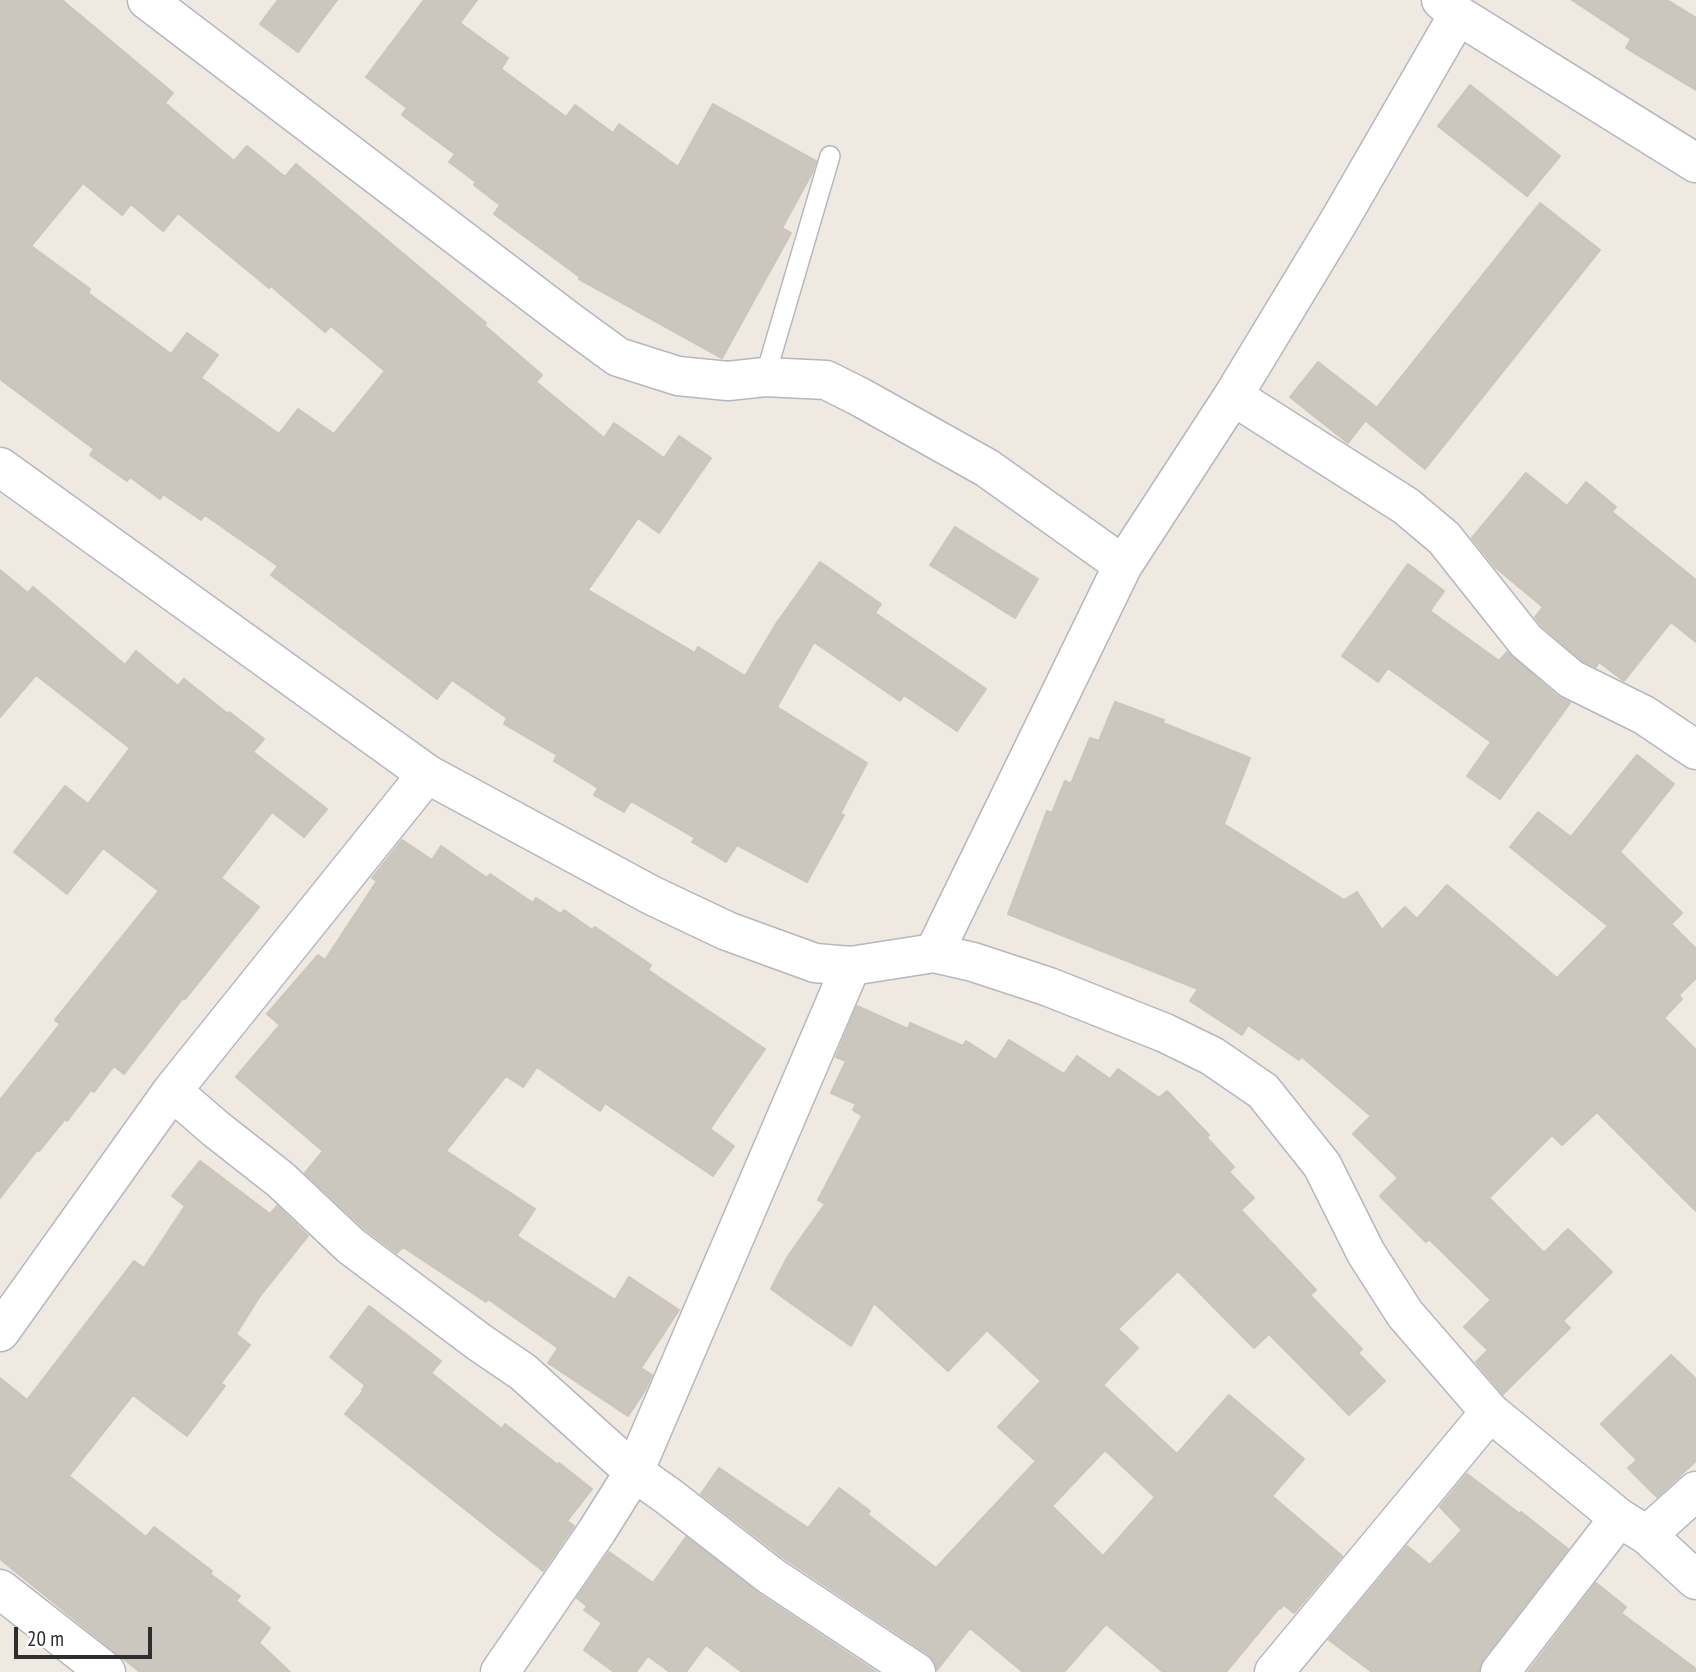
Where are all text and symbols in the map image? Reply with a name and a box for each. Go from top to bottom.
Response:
scale bar [18,1612,156,1656]
text: 20 m [27,1625,64,1652]

